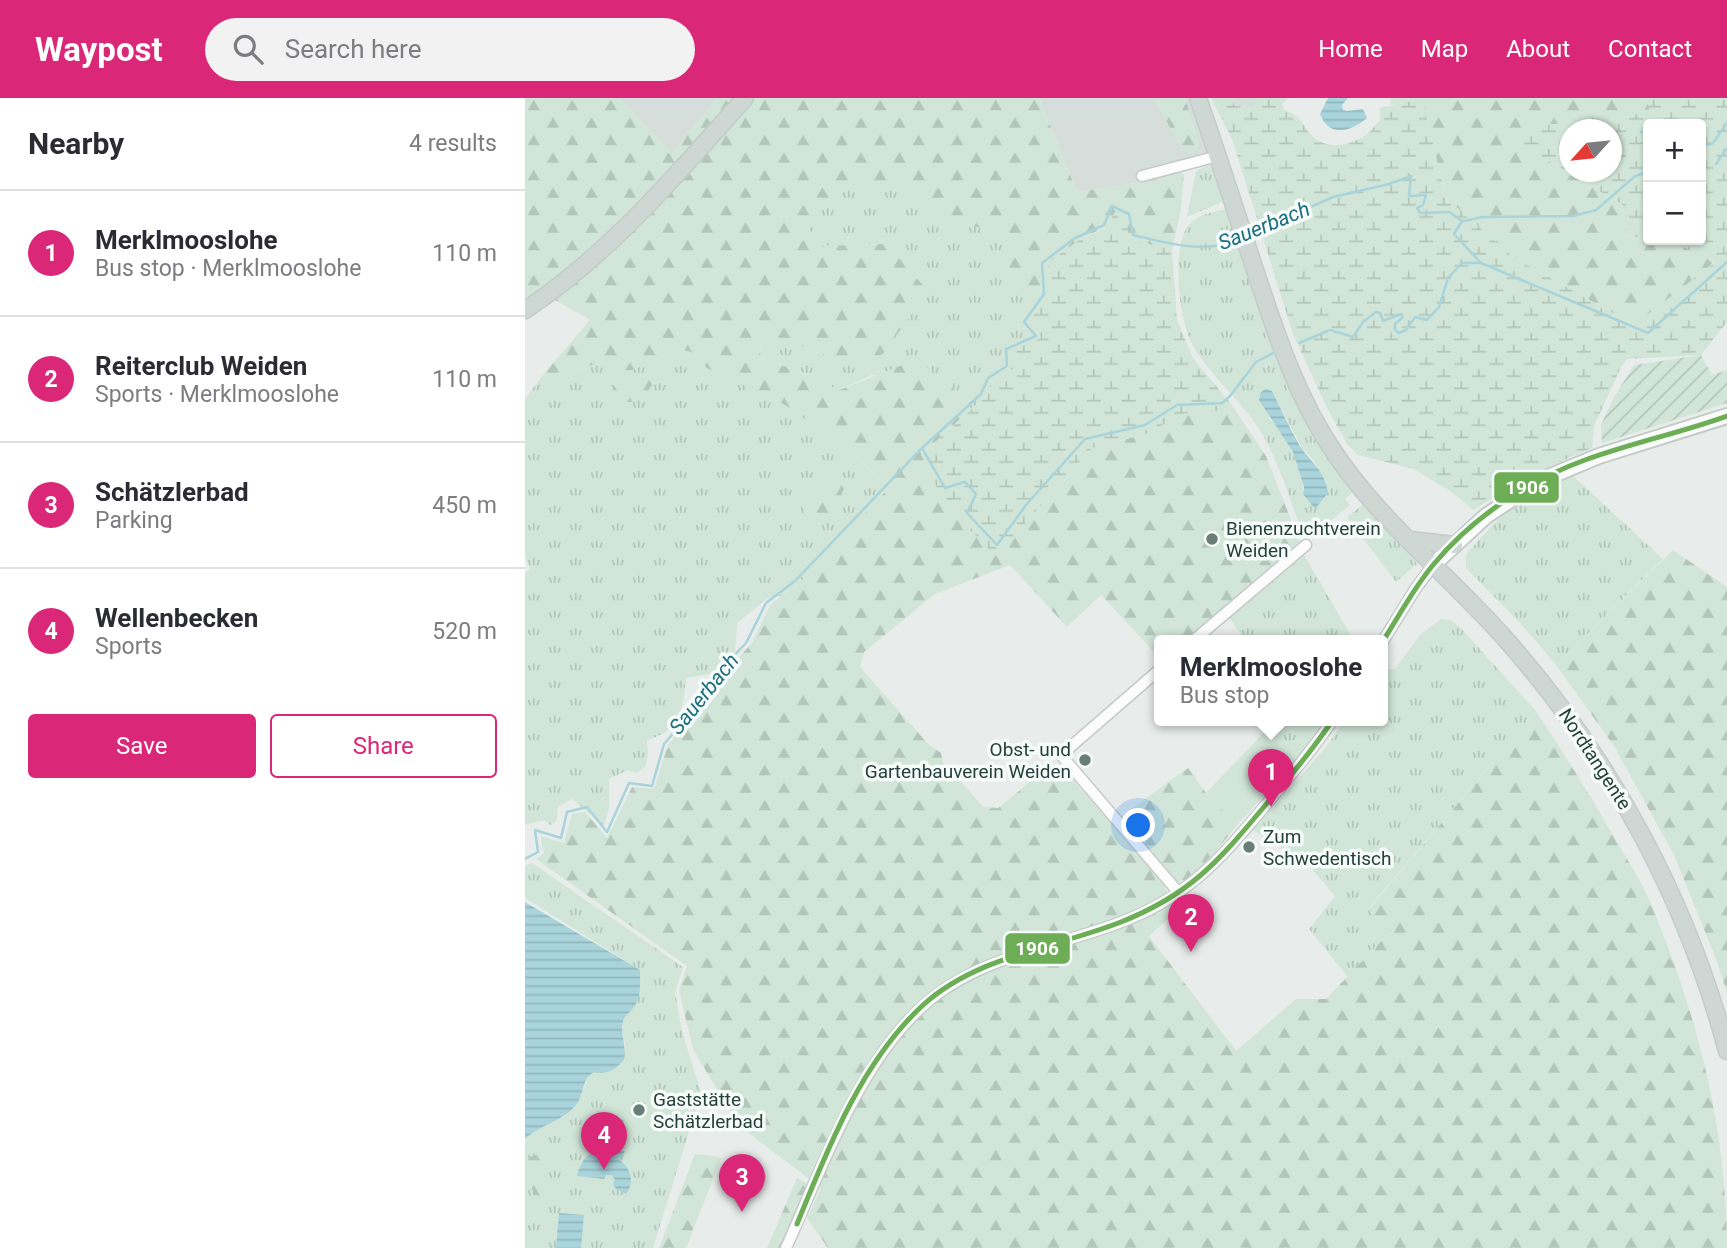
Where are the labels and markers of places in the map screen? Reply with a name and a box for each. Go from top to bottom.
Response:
place label: Bienenzuchtverein Weiden [1226,517,1381,562]
marker: Bienenzuchtverein Weiden [1204,531,1220,547]
place label: Obst- und Gartenbauverein Weiden [865,738,1071,783]
pin: 1 [1248,749,1294,807]
marker: Obst- und Gartenbauverein Weiden [1077,752,1093,768]
place label: Zum Schwedentisch [1263,825,1391,870]
marker: Zum Schwedentisch [1241,839,1257,855]
pin: 2 [1168,894,1214,952]
place label: Gaststätte Schätzlerbad [653,1088,764,1133]
marker: Gaststätte Schätzlerbad [631,1102,647,1118]
pin: 4 [581,1112,627,1170]
pin: 3 [719,1154,765,1212]

